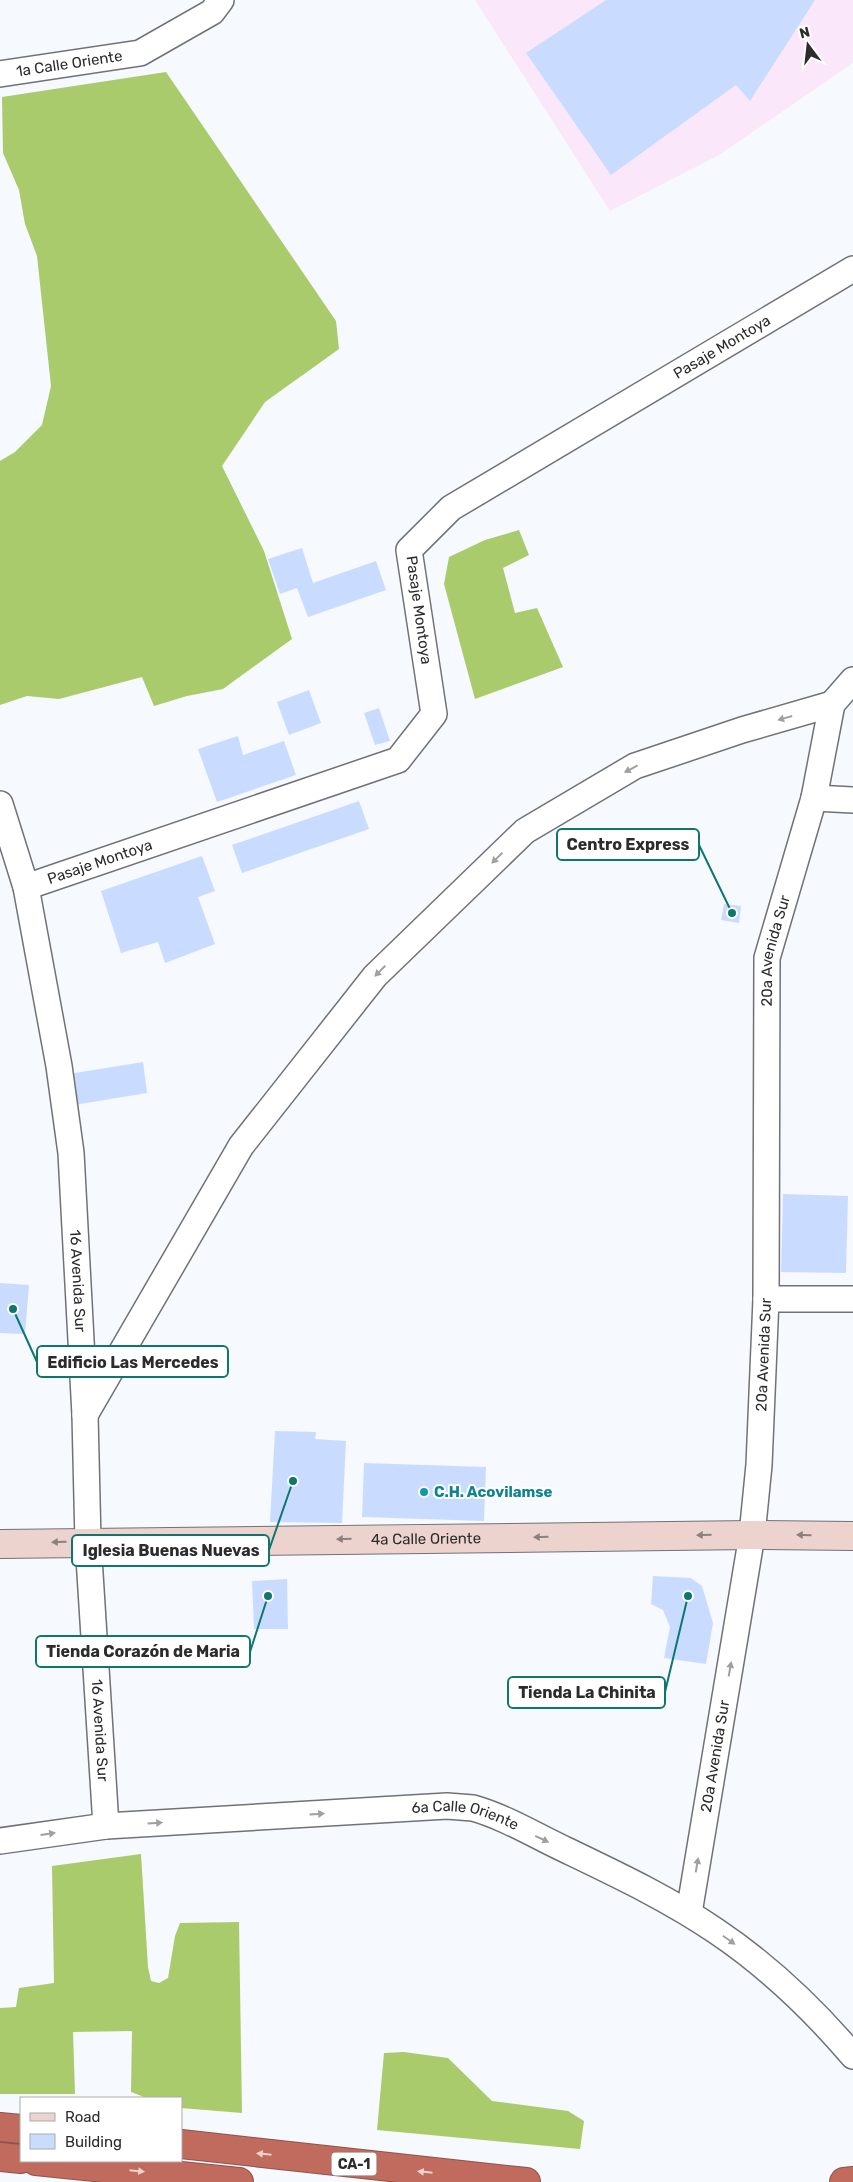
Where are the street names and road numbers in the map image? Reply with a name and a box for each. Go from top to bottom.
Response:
street label: 1a Calle Oriente [15,47,124,80]
street label: Pasaje Montoya [670,311,774,383]
street label: Pasaje Montoya [402,554,436,666]
street label: Pasaje Montoya [45,836,155,888]
street label: 20a Avenida Sur [758,893,794,1007]
street label: 16 Avenida Sur [66,1229,90,1333]
street label: 20a Avenida Sur [752,1297,775,1412]
street label: 4a Calle Oriente [371,1529,481,1549]
street label: 16 Avenida Sur [88,1679,112,1782]
street label: 20a Avenida Sur [697,1698,733,1814]
street label: 6a Calle Oriente [411,1797,522,1834]
road number: CA-1 [332,2152,376,2176]

